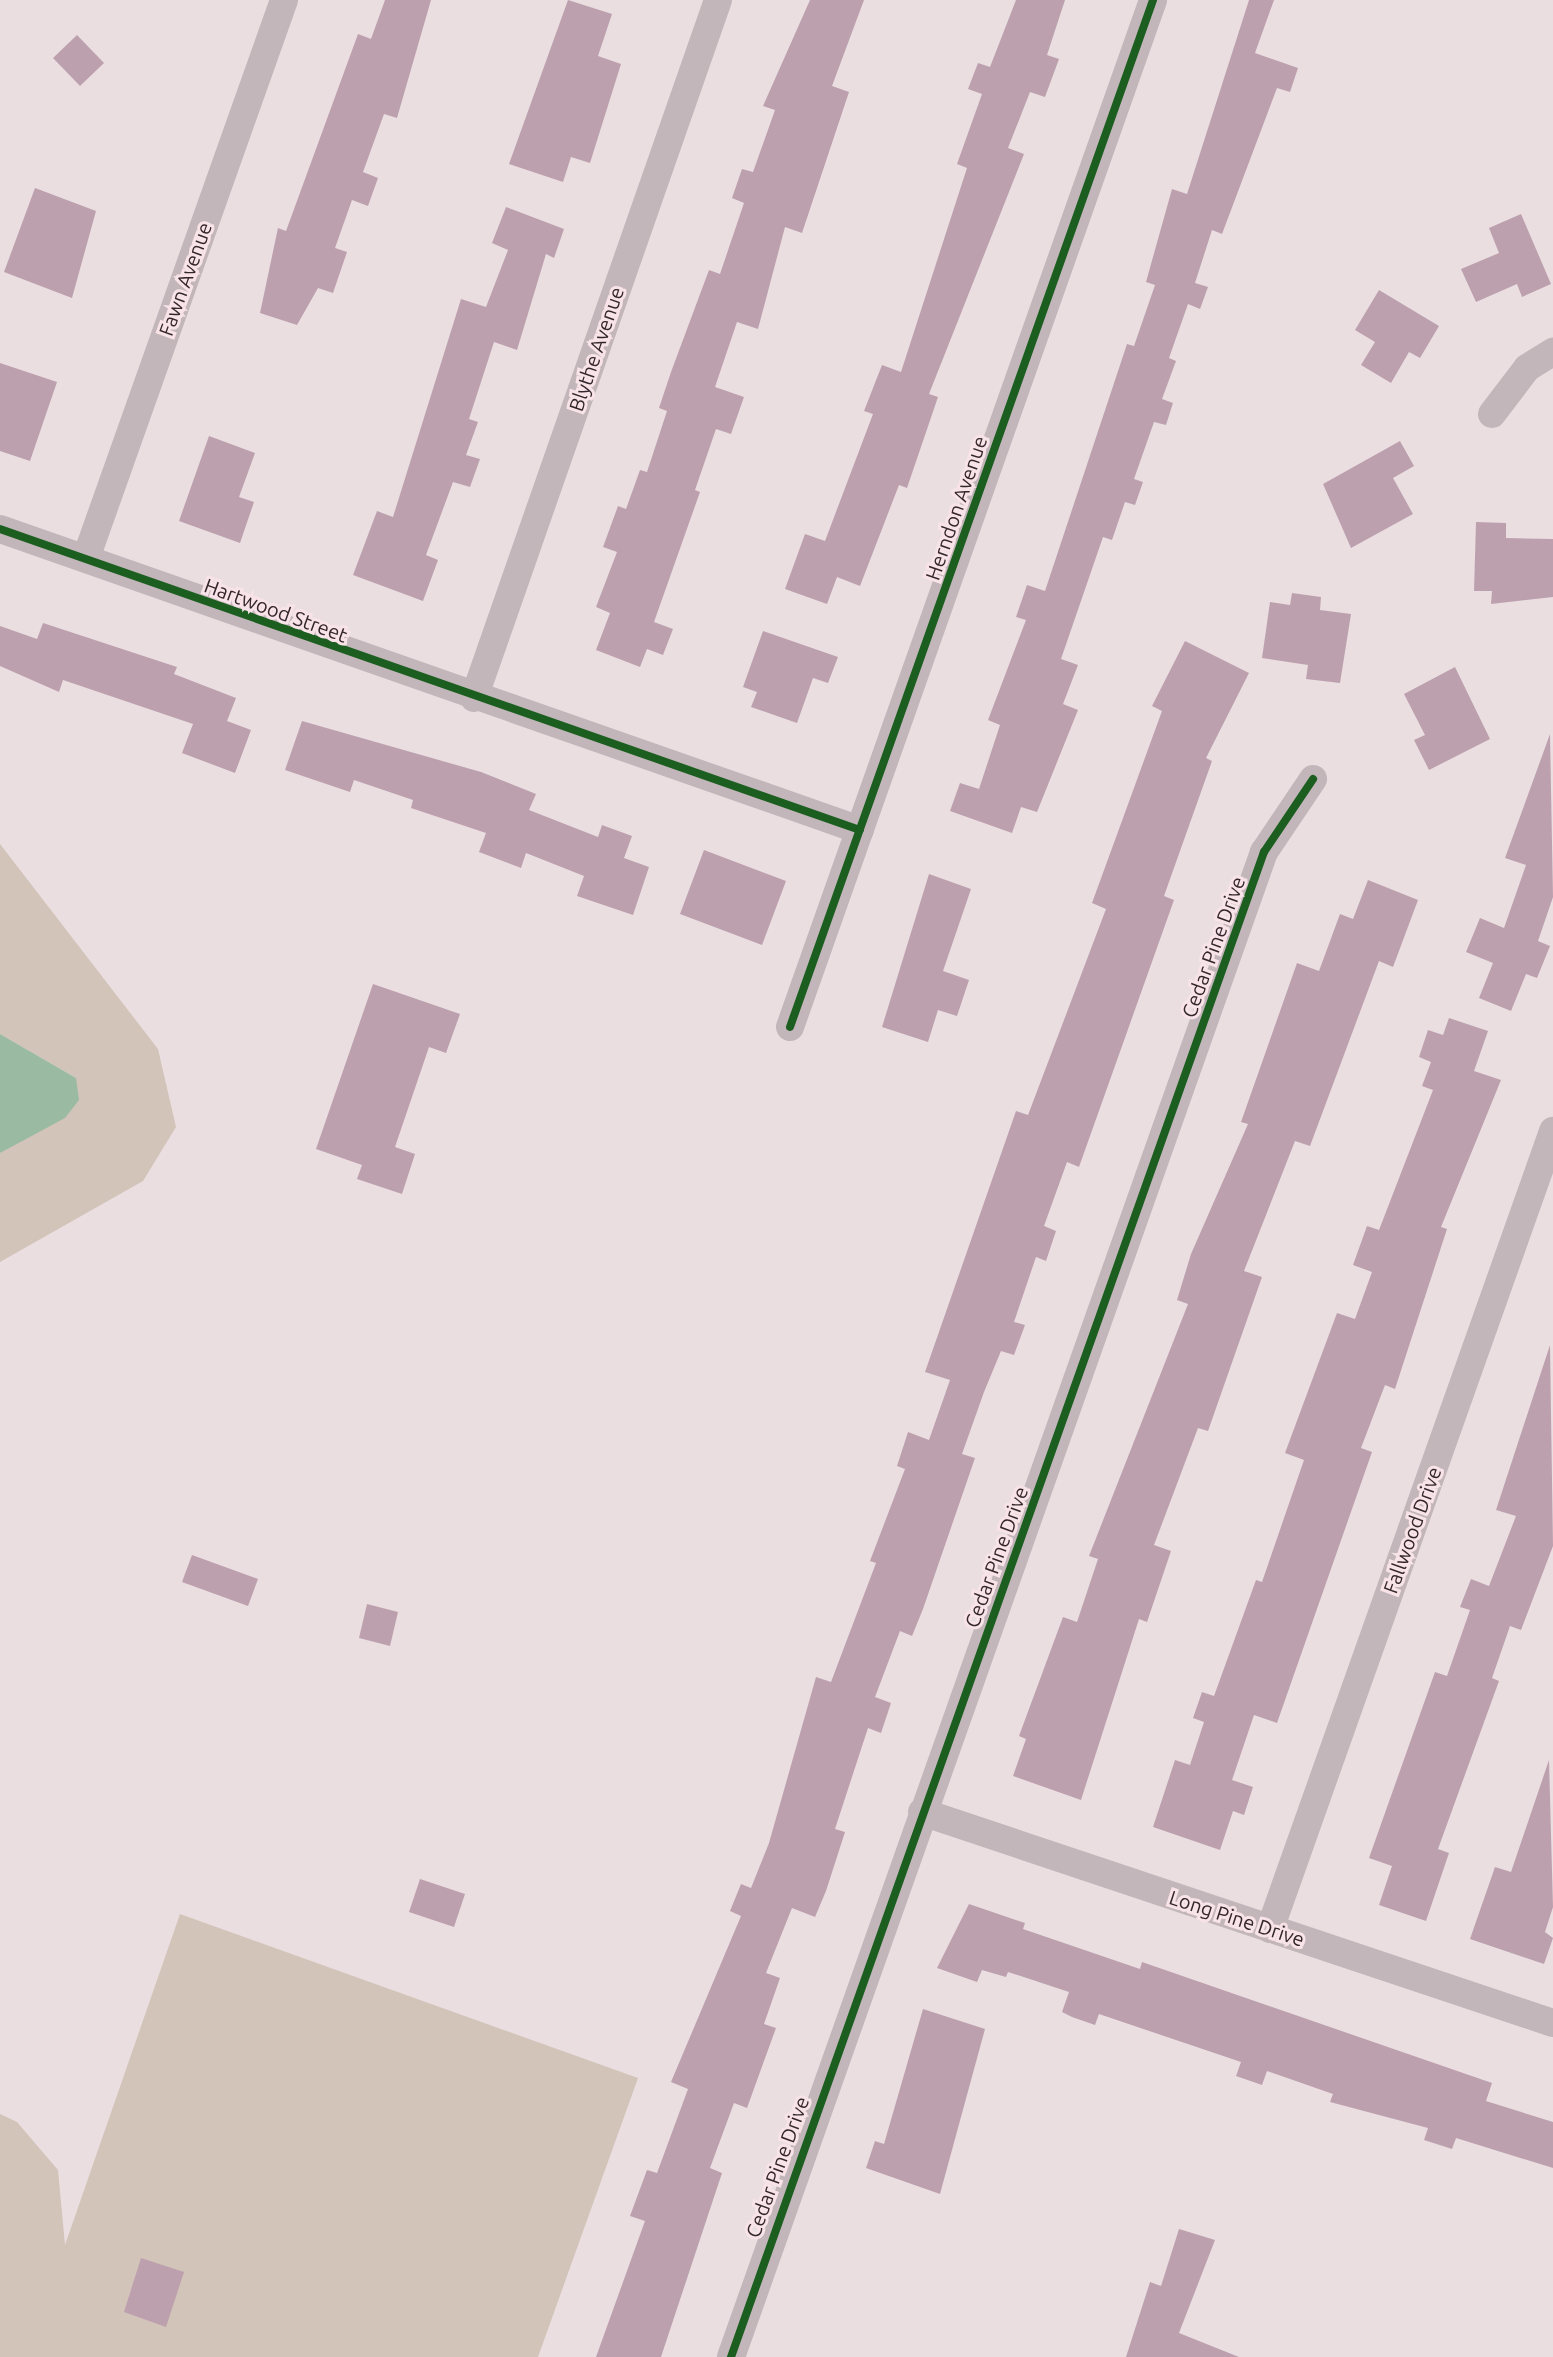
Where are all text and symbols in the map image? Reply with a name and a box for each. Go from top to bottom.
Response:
street label: Fawn Avenue [153,219,217,339]
street label: Blythe Avenue [564,284,628,414]
street label: Herndon Avenue [920,433,992,583]
street label: Hartwood Street [201,573,351,647]
street label: Cedar Pine Drive [1176,873,1250,1021]
street label: Fallwood Drive [1378,1463,1446,1597]
street label: Cedar Pine Drive [959,1483,1033,1631]
street label: Long Pine Drive [1166,1885,1308,1951]
street label: Cedar Pine Drive [740,2093,814,2241]

